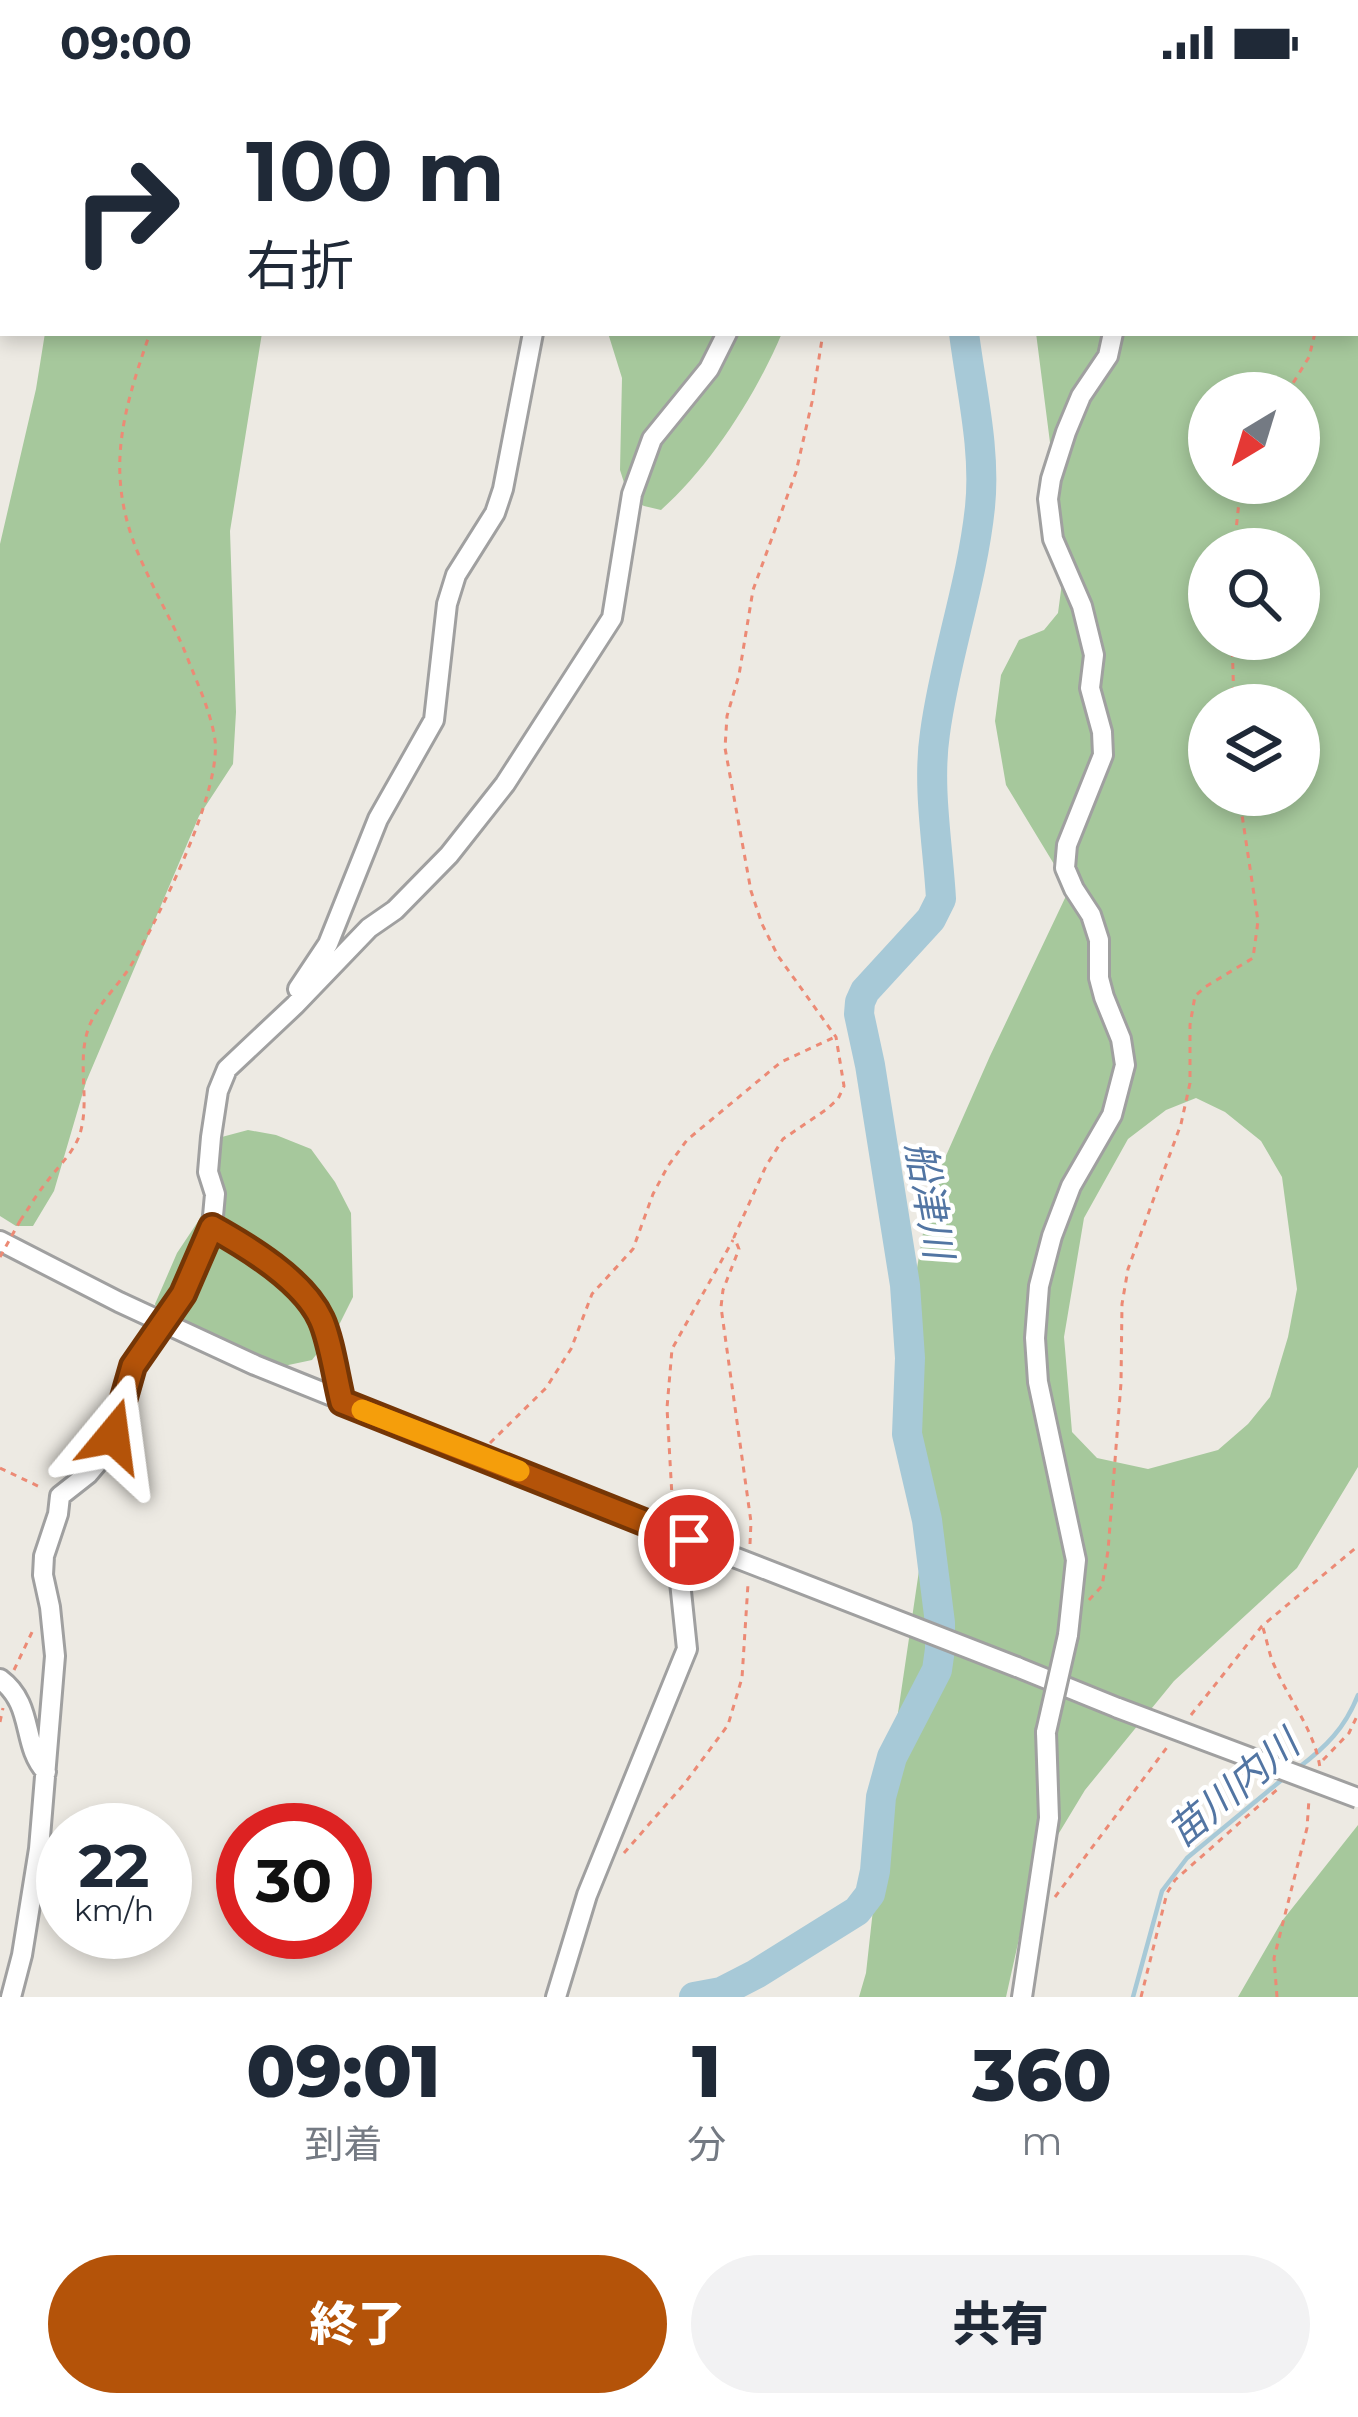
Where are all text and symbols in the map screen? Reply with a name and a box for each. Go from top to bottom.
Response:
text: 09:00 [60,15,192,70]
text: 100 m [246,120,505,222]
icon: right [48,132,204,288]
text: 右折 [246,233,354,299]
north arrow [1188,372,1320,504]
map controls [1188,372,1320,816]
button: search [1188,528,1320,660]
button: layers [1188,684,1320,816]
water label: 船津川 [896,1138,964,1266]
position arrow [50,1373,176,1499]
pin [638,1489,740,1591]
icon: arrive [656,1507,722,1573]
water label: 苗川内川 [1158,1717,1311,1857]
speed limit sign: 30 [216,1803,372,1959]
text: 22 [79,1829,149,1902]
text: km/h [74,1892,154,1929]
text: 09:01 [246,2027,441,2115]
text: 1 [692,2027,721,2115]
text: 360 [972,2031,1112,2119]
text: m [1021,2117,1063,2165]
text: 到着 [304,2120,382,2168]
text: 分 [687,2120,726,2168]
button: 終了 [48,2255,667,2393]
button: 共有 [691,2255,1310,2393]

